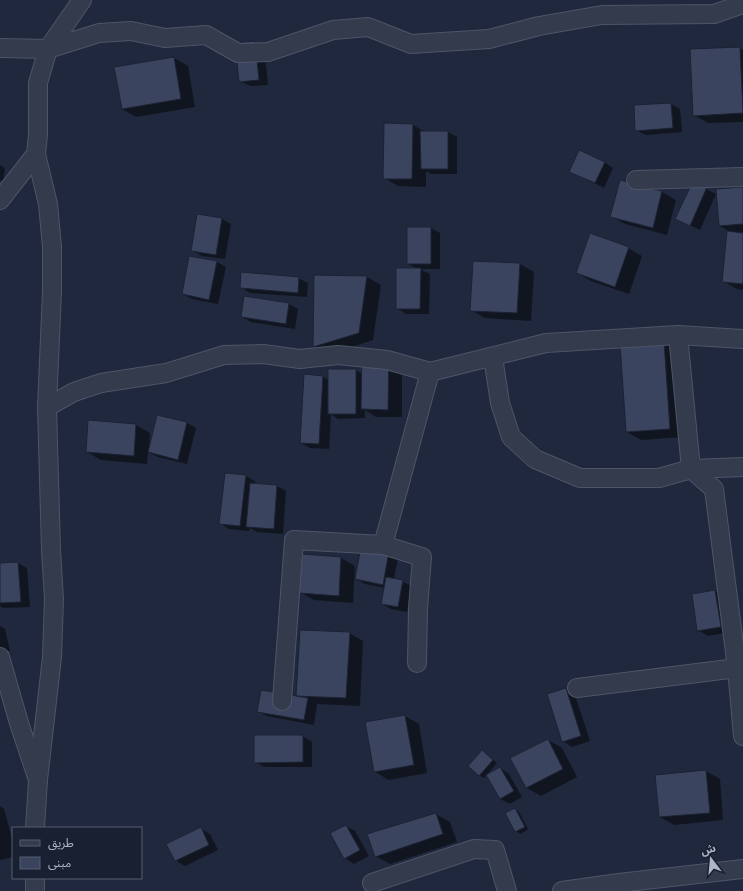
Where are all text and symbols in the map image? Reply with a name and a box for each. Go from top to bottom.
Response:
legend [12,827,142,879]
text: طريق [48,835,74,851]
north arrow [691,839,731,879]
text: ش [699,841,717,858]
text: مبنى [48,855,71,870]

